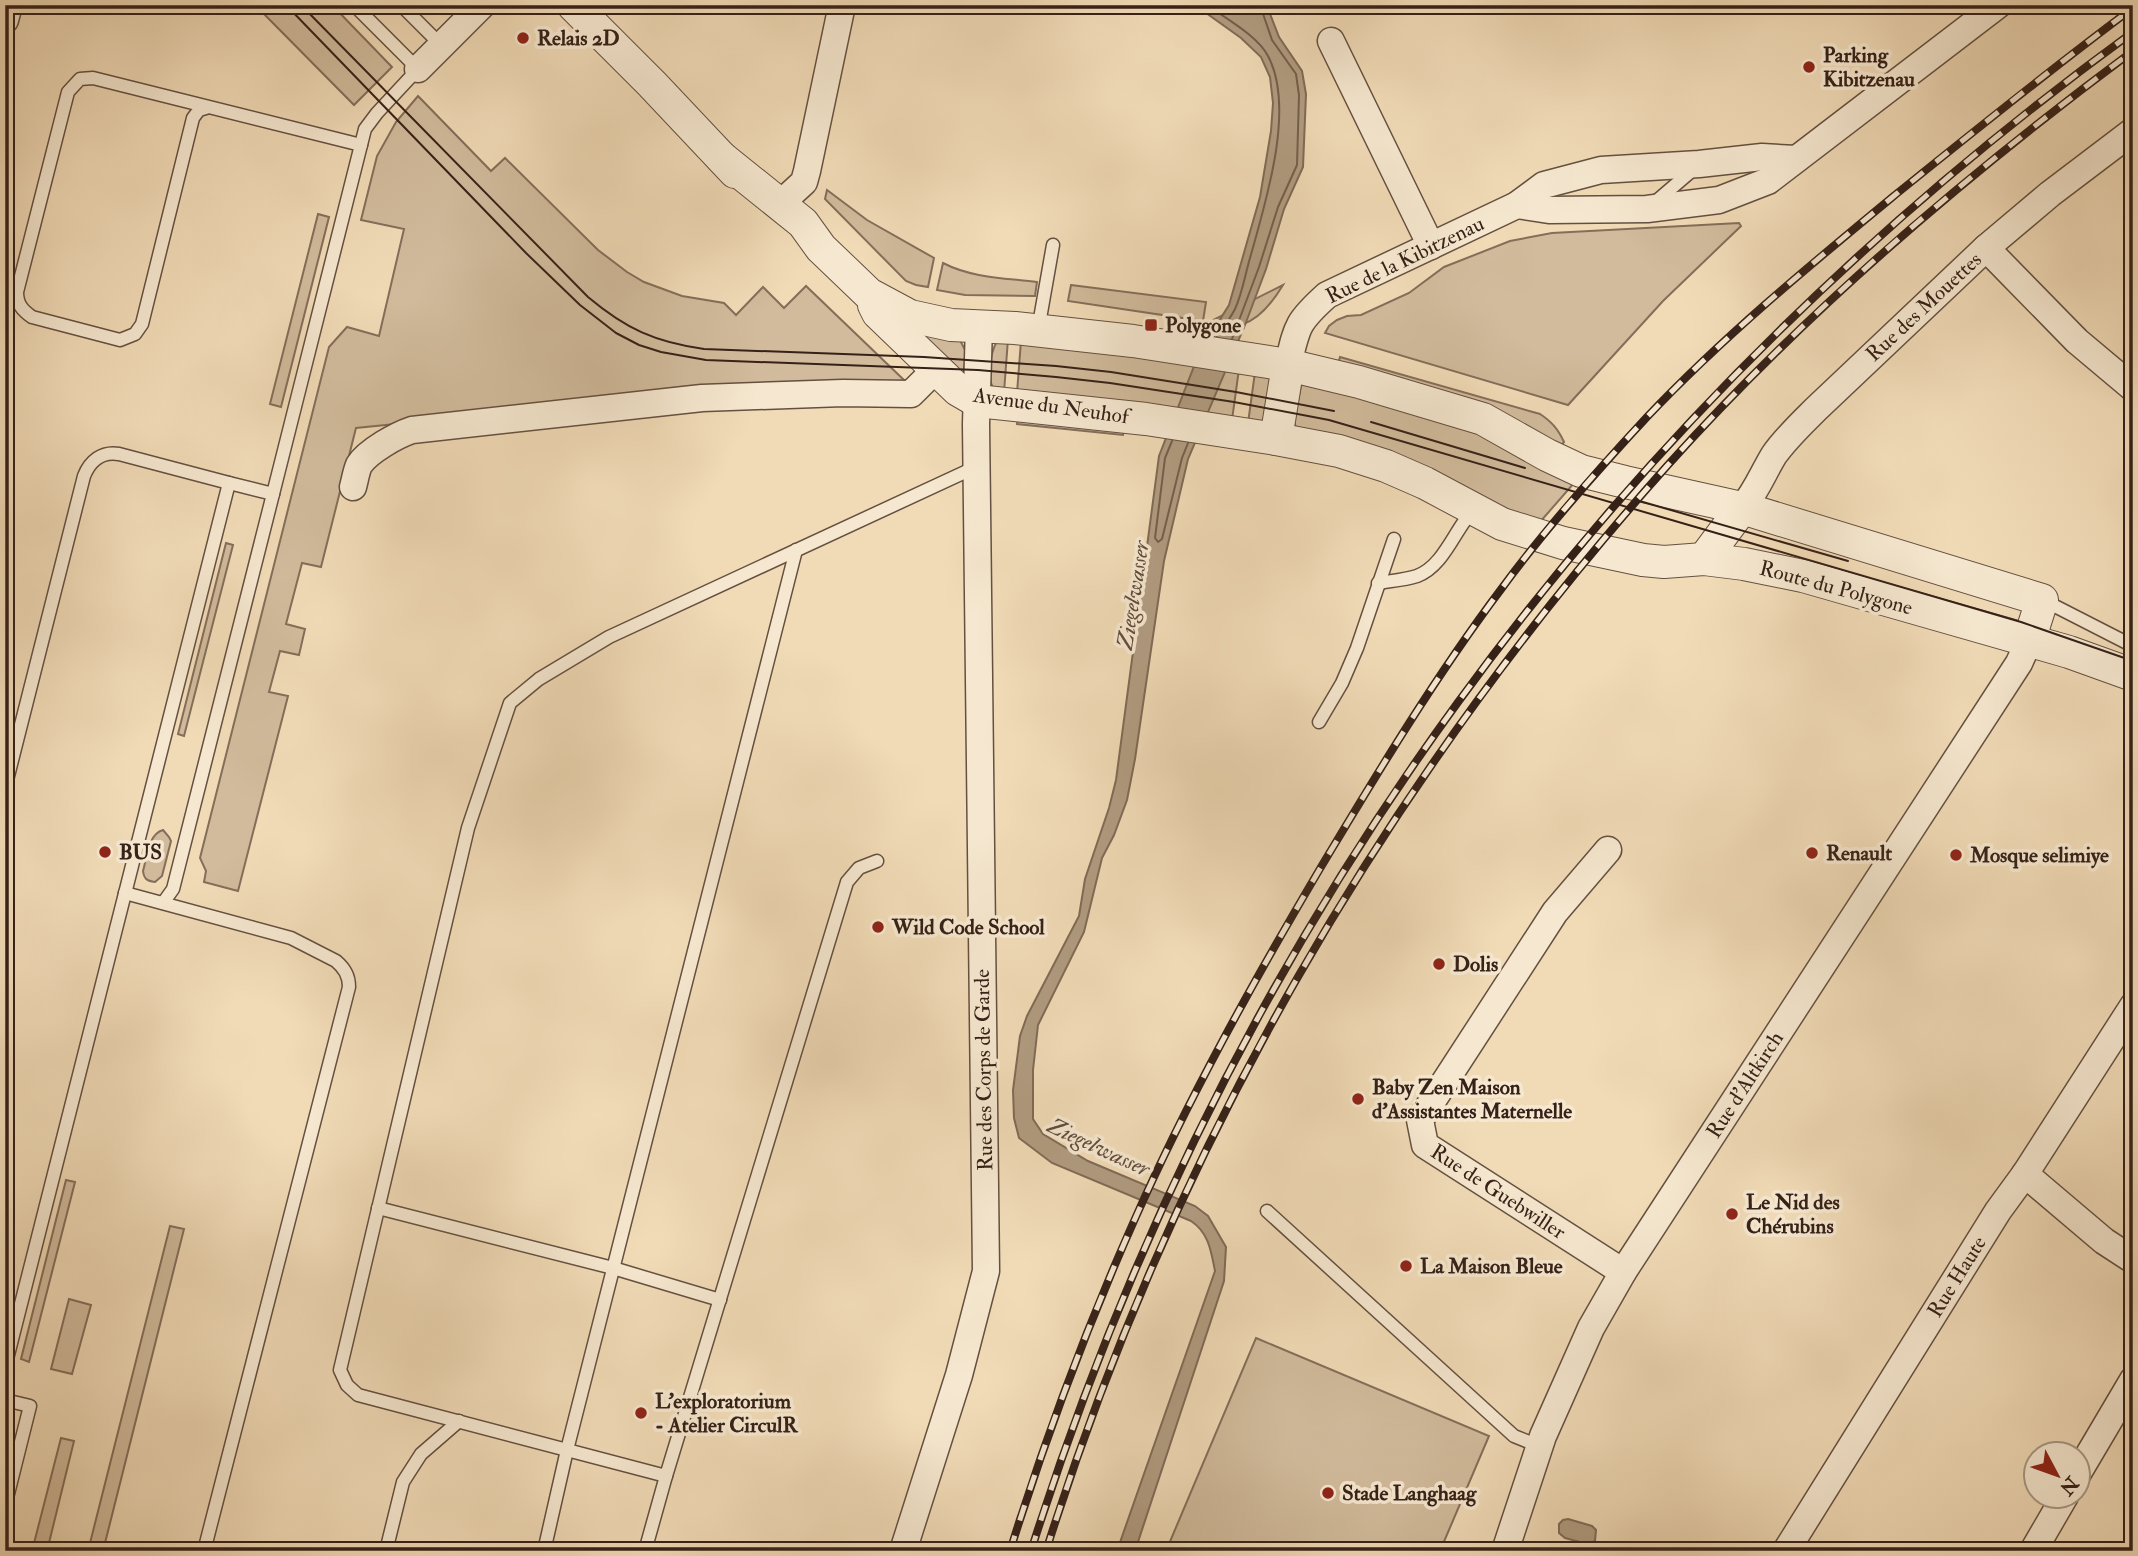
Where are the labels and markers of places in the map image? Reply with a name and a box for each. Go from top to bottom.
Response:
place label: Relais 2D [537,25,620,52]
marker: Relais 2D [515,30,531,46]
place label: Parking Kibitzenau [1823,42,1915,93]
marker: Parking Kibitzenau [1801,59,1817,75]
place label: Polygone [1165,312,1241,339]
marker: Polygone [1143,317,1159,333]
place label: BUS [119,839,162,866]
place label: Renault [1826,840,1892,867]
place label: Mosque selimiye [1969,842,2109,869]
marker: BUS [97,844,113,860]
marker: Renault [1804,845,1820,861]
marker: Mosque selimiye [1948,847,1964,863]
place label: Wild Code School [891,914,1045,941]
marker: Wild Code School [870,919,886,935]
place label: Dolis [1453,951,1498,978]
marker: Dolis [1431,956,1447,972]
place label: Baby Zen Maison d'Assistantes Maternelle [1372,1074,1572,1125]
marker: Baby Zen Maison d'Assistantes Maternelle [1350,1091,1366,1107]
place label: Le Nid des Chérubins [1746,1189,1840,1240]
marker: Le Nid des Chérubins [1724,1206,1740,1222]
place label: La Maison Bleue [1420,1253,1563,1280]
marker: La Maison Bleue [1398,1258,1414,1274]
place label: L'exploratorium - Atelier CirculR [655,1388,798,1439]
marker: L'exploratorium - Atelier CirculR [633,1405,649,1421]
place label: Stade Langhaag [1342,1480,1477,1507]
marker: Stade Langhaag [1320,1485,1336,1501]

